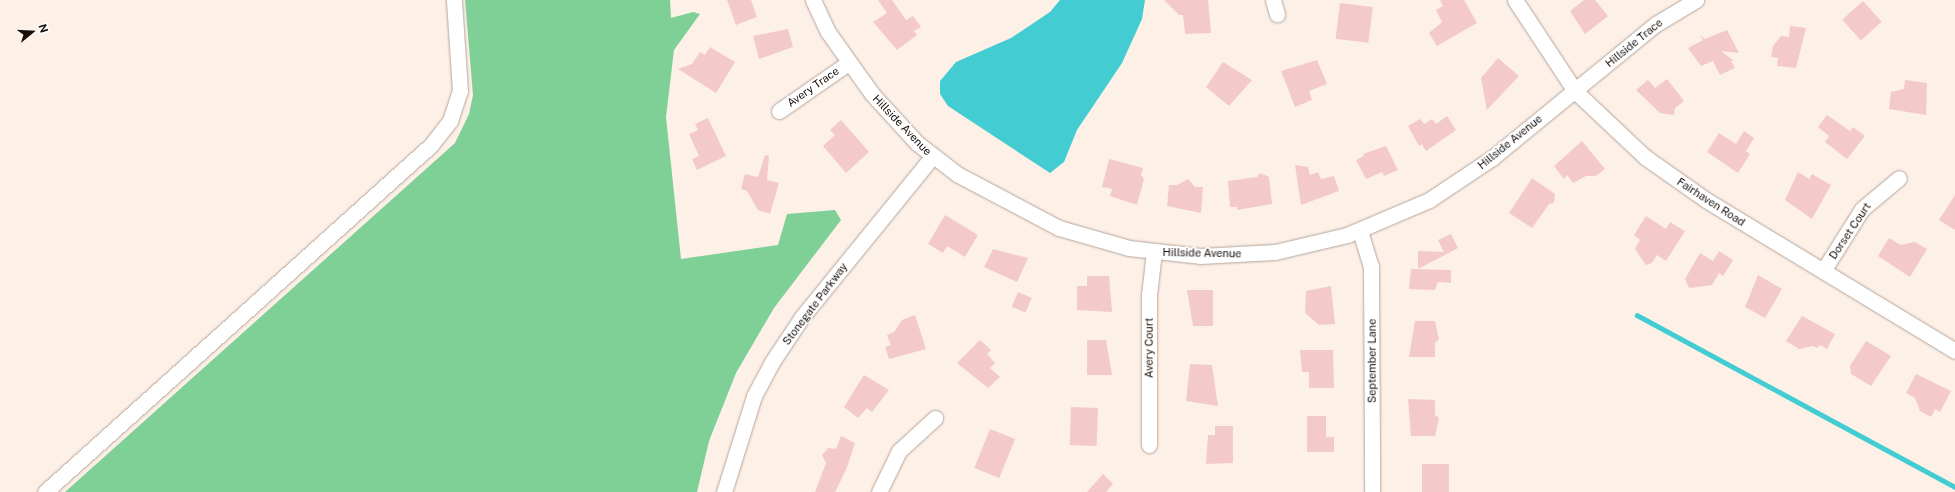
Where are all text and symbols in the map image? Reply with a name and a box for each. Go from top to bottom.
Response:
north arrow [12,12,52,52]
street label: Hillside Trace [1603,16,1665,70]
text: N [36,22,50,34]
street label: Avery Trace [784,64,842,110]
street label: Hillside Avenue [870,92,934,158]
street label: Hillside Avenue [1475,112,1545,172]
street label: Fairhaven Road [1674,175,1748,229]
street label: Dorset Court [1826,200,1874,262]
street label: Hillside Avenue [1162,246,1242,260]
street label: Stonegate Parkway [780,260,850,348]
street label: Avery Court [1142,318,1156,378]
street label: September Lane [1365,319,1379,403]

